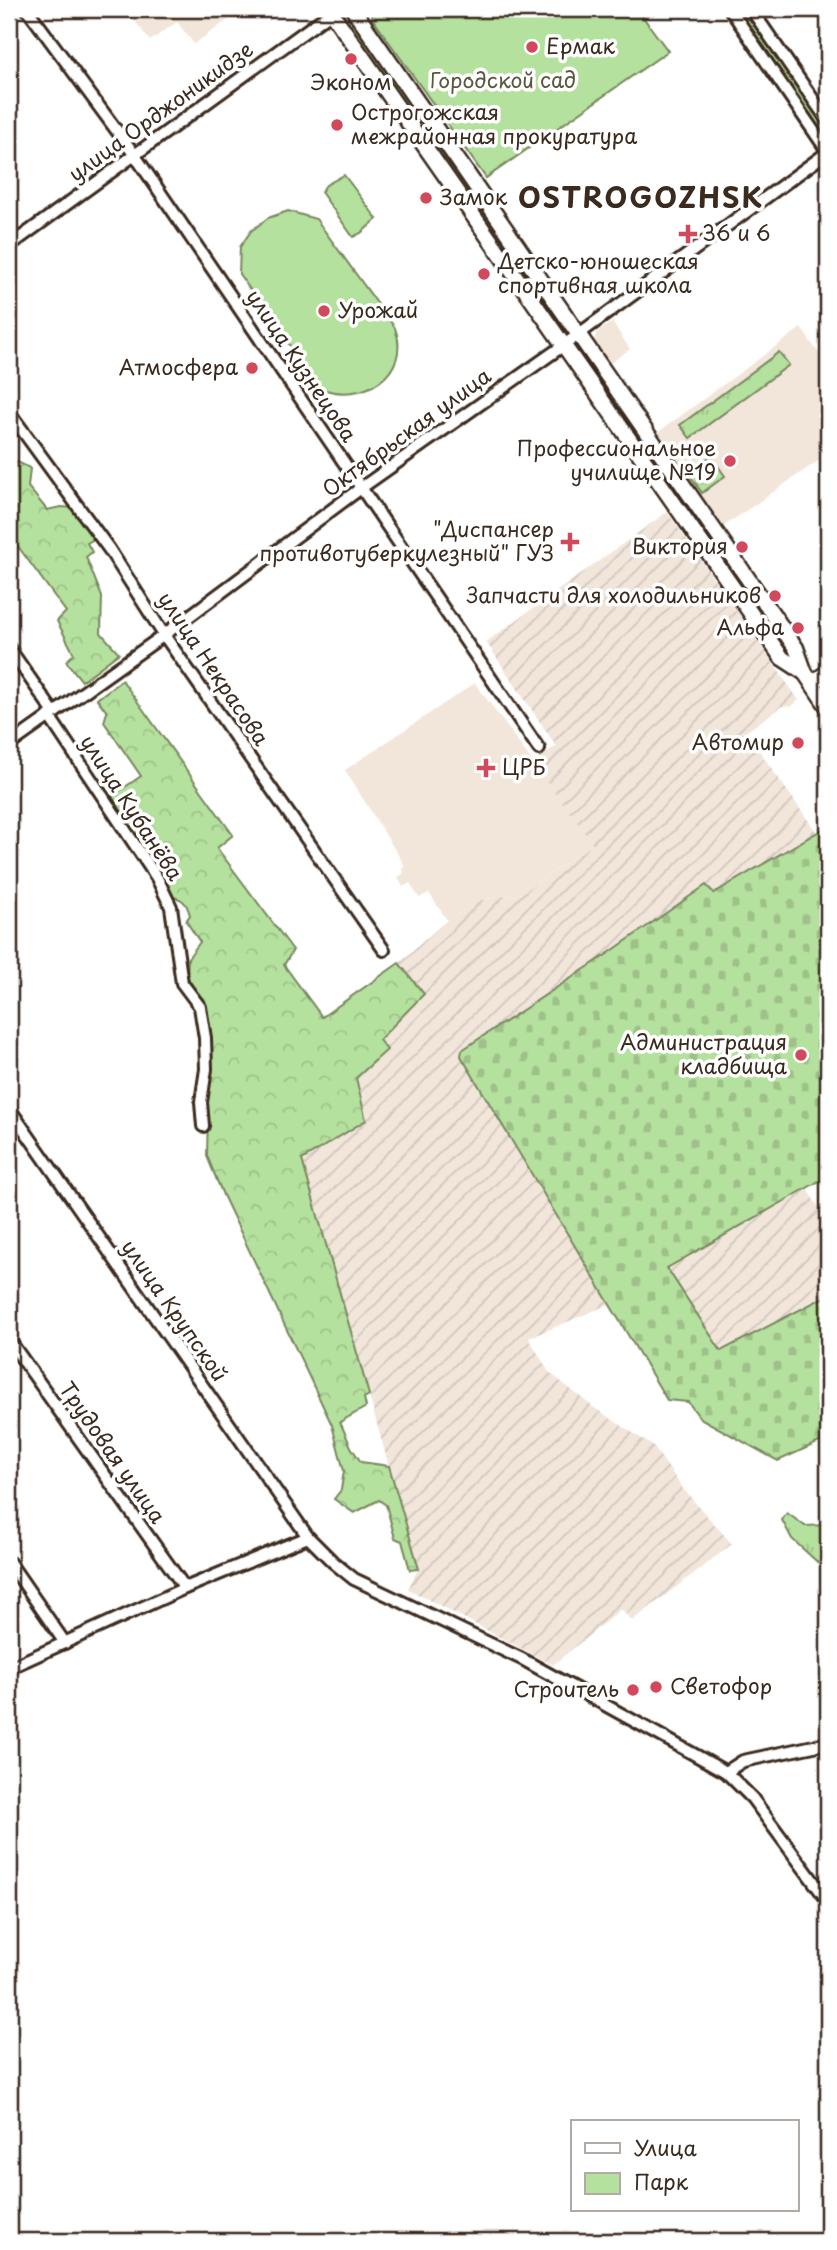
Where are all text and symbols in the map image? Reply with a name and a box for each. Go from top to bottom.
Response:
place label: Ермак [546,29,615,61]
street label: улица Орджоникидзе [61,32,259,188]
marker: Ермак [524,39,540,55]
marker: Эконом [343,51,359,67]
park label: Городской сад [430,63,576,95]
place label: Эконом [311,65,391,97]
place label: Острогожская межрайонная прокуратура [351,95,637,151]
marker: Острогожская межрайонная прокуратура [329,117,345,133]
district label: OSTROGOZHSK [518,175,764,218]
place label: Замок [440,180,508,212]
marker: Замок [418,190,434,206]
place label: 36 и 6 [702,216,771,248]
marker: 36 и 6 [680,226,696,242]
place label: Детско-юношеская спортивная школа [497,244,699,300]
marker: Детско-юношеская спортивная школа [476,266,492,282]
street label: улица Кузнецова [240,282,366,448]
place label: Урожай [338,293,418,325]
marker: Урожай [316,303,332,319]
place label: Атмосфера [119,350,238,382]
street label: Октябрьская улица [315,359,498,504]
marker: Атмосфера [244,360,260,376]
place label: Профессиональное училище №19 [517,431,716,487]
marker: Профессиональное училище №19 [722,453,738,469]
place label: "Диспансер противотуберкулезный" ГУЗ [259,512,554,568]
place label: Виктория [632,529,728,561]
marker: "Диспансер противотуберкулезный" ГУЗ [560,532,580,552]
marker: Виктория [734,539,750,555]
place label: Запчасти для холодильников [466,578,761,610]
street label: улица Некрасова [151,585,278,751]
marker: Запчасти для холодильников [767,588,783,604]
place label: Альфа [717,610,784,642]
marker: Альфа [790,620,806,636]
place label: Автомир [692,725,784,757]
street label: улица Кубанёва [73,728,192,886]
marker: Автомир [790,735,806,751]
place label: ЦРБ [502,750,545,782]
marker: ЦРБ [476,758,496,778]
place label: Администрация кладбища [620,1025,788,1081]
marker: Администрация кладбища [793,1047,809,1063]
street label: улица Крупской [115,1232,237,1387]
street label: Трудовая улица [53,1374,175,1530]
place label: Светофор [670,1669,772,1701]
place label: Строитель [513,1672,619,1704]
marker: Светофор [648,1679,664,1695]
marker: Строитель [625,1682,641,1698]
legend [571,2120,798,2212]
text: Улица [634,2131,697,2163]
text: Парк [634,2165,689,2197]

